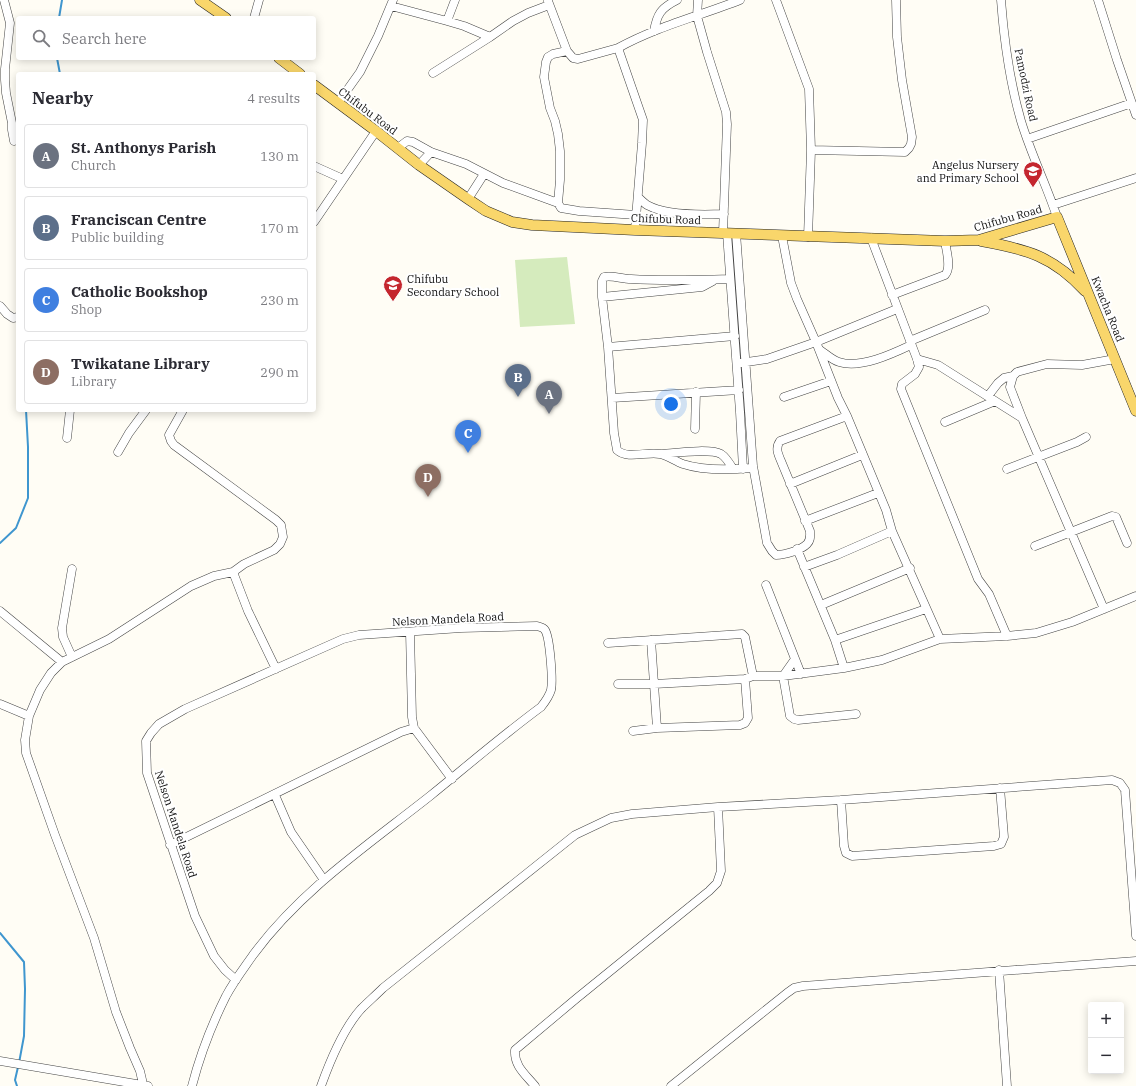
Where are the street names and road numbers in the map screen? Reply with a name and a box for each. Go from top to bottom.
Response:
street label: Pamodzi Road [1011,47,1041,123]
street label: Chifubu Road [336,84,400,138]
street label: Chifubu Road [972,202,1044,234]
street label: Chifubu Road [631,211,702,227]
street label: Kwacha Road [1089,274,1128,344]
street label: Nelson Mandela Road [392,609,505,629]
street label: Nelson Mandela Road [152,769,200,880]

